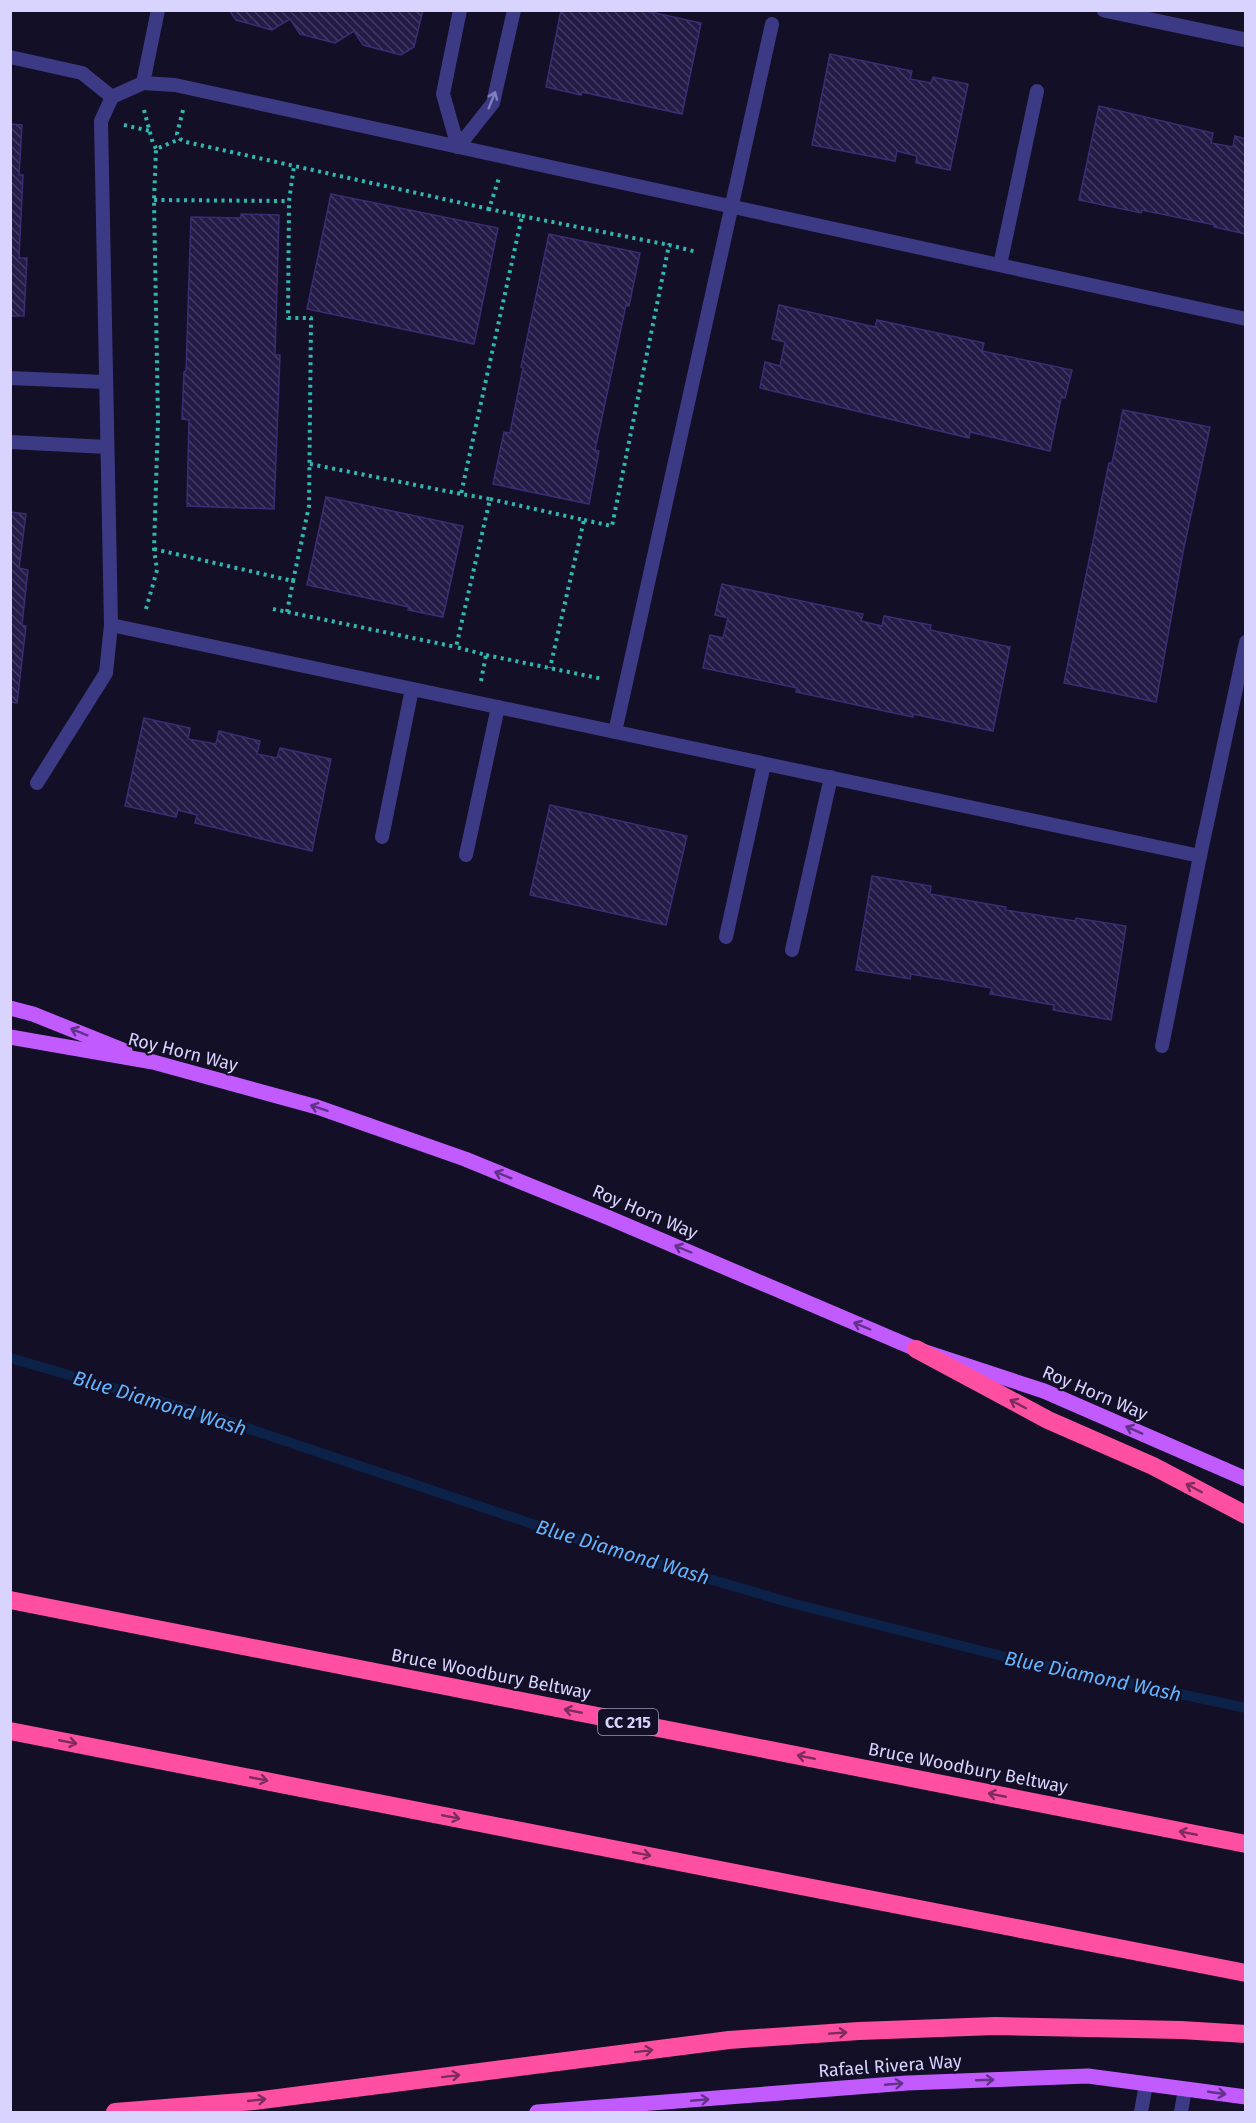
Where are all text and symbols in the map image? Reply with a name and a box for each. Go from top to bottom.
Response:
one-way arrow [488,91,499,109]
one-way arrow [70,1026,89,1037]
street label: Roy Horn Way [126,1028,240,1076]
one-way arrow [310,1102,329,1113]
one-way arrow [494,1169,512,1180]
street label: Roy Horn Way [589,1180,701,1244]
one-way arrow [674,1243,692,1255]
one-way arrow [853,1320,871,1331]
street label: Roy Horn Way [1039,1361,1151,1425]
water label: Blue Diamond Wash [70,1365,250,1441]
one-way arrow [1010,1398,1027,1410]
one-way arrow [1126,1424,1144,1436]
one-way arrow [1185,1482,1203,1493]
water label: Blue Diamond Wash [533,1514,713,1590]
street label: Bruce Woodbury Beltway [389,1644,593,1704]
water label: Blue Diamond Wash [1002,1646,1184,1706]
one-way arrow [564,1705,583,1716]
road number: CC 215 [598,1709,658,1735]
one-way arrow [58,1737,77,1748]
street label: Bruce Woodbury Beltway [866,1738,1070,1798]
one-way arrow [796,1751,816,1762]
one-way arrow [250,1774,269,1786]
one-way arrow [988,1789,1007,1800]
one-way arrow [440,1812,460,1823]
one-way arrow [1179,1827,1198,1838]
one-way arrow [632,1849,651,1860]
one-way arrow [828,2027,848,2038]
one-way arrow [634,2045,654,2056]
street label: Rafael Rivera Way [817,2050,963,2082]
one-way arrow [441,2070,460,2081]
one-way arrow [974,2075,994,2086]
one-way arrow [884,2078,904,2089]
one-way arrow [1206,2088,1226,2099]
one-way arrow [247,2094,267,2105]
one-way arrow [689,2094,709,2105]

